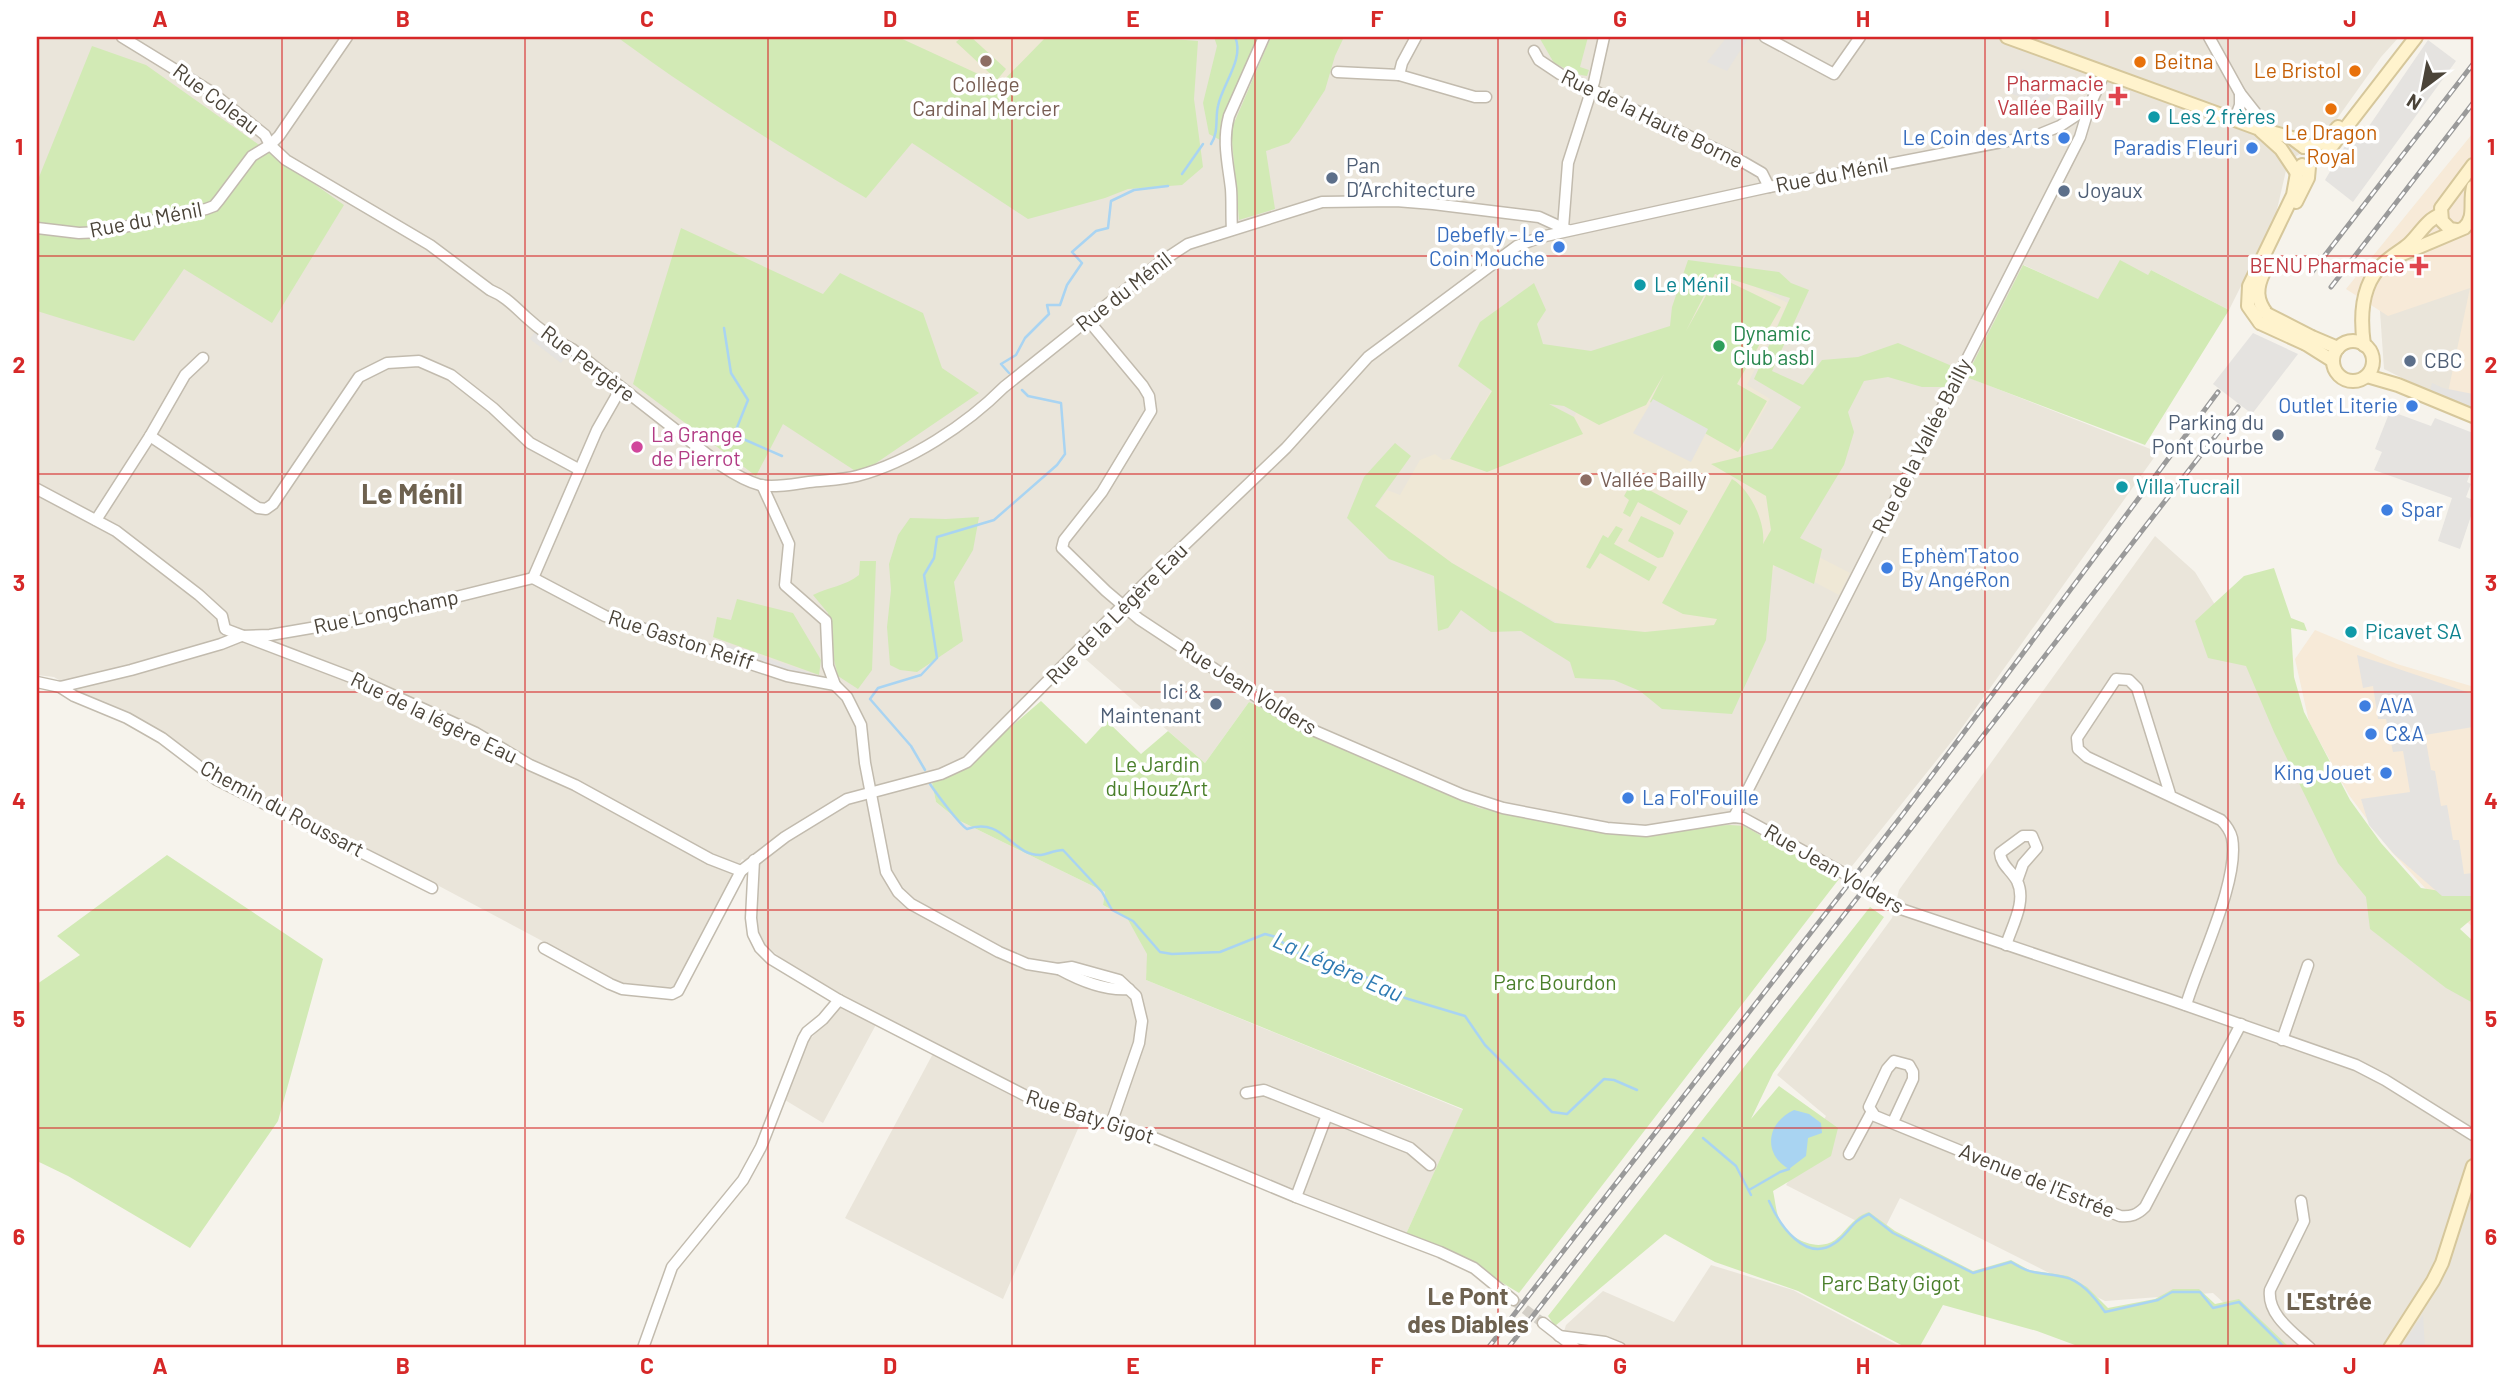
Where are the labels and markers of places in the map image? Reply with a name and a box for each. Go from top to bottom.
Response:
place label: Beitna [2154,48,2213,73]
marker: Collège Cardinal Mercier [978,53,994,69]
marker: Beitna [2132,54,2148,70]
place label: Le Bristol [2254,57,2341,82]
marker: Le Bristol [2347,63,2363,79]
place label: Pharmacie Vallée Bailly [1997,70,2104,119]
place label: Collège Cardinal Mercier [912,71,1060,120]
marker: Pharmacie Vallée Bailly [2110,88,2126,104]
marker: Le Dragon Royal [2323,101,2339,117]
place label: Les 2 frères [2168,103,2276,128]
marker: Les 2 frères [2146,109,2162,125]
place label: Le Dragon Royal [2285,119,2377,168]
place label: Le Coin des Arts [1902,124,2050,149]
marker: Le Coin des Arts [2056,130,2072,146]
place label: Paradis Fleuri [2113,134,2238,159]
marker: Paradis Fleuri [2244,140,2260,156]
place label: Pan D’Architecture [1346,152,1476,201]
marker: Pan D’Architecture [1324,170,1340,186]
place label: Joyaux [2078,177,2143,202]
marker: Joyaux [2056,183,2072,199]
place label: Debefly - Le Coin Mouche [1429,221,1545,270]
marker: Debefly - Le Coin Mouche [1551,239,1567,255]
place label: BENU Pharmacie [2249,252,2405,277]
marker: BENU Pharmacie [2411,258,2427,274]
place label: Le Ménil [1654,271,1729,296]
marker: Le Ménil [1632,277,1648,293]
place label: Dynamic Club asbl [1733,320,1815,369]
marker: Dynamic Club asbl [1711,338,1727,354]
place label: CBC [2424,347,2463,372]
marker: CBC [2402,353,2418,369]
place label: Outlet Literie [2278,392,2398,417]
marker: Outlet Literie [2404,398,2420,414]
place label: Parking du Pont Courbe [2152,409,2264,458]
place label: La Grange de Pierrot [651,421,743,470]
marker: Parking du Pont Courbe [2270,427,2286,443]
marker: La Grange de Pierrot [629,439,645,455]
place label: Vallée Bailly [1600,466,1707,491]
marker: Vallée Bailly [1578,472,1594,488]
place label: Villa Tucrail [2136,473,2240,498]
marker: Villa Tucrail [2114,479,2130,495]
place label: Spar [2401,496,2444,521]
marker: Spar [2379,502,2395,518]
place label: Ephèm'Tatoo By AngéRon [1901,542,2020,591]
marker: Ephèm'Tatoo By AngéRon [1879,560,1895,576]
place label: Picavet SA [2365,618,2462,643]
marker: Picavet SA [2343,624,2359,640]
place label: Ici & Maintenant [1100,678,1202,727]
place label: AVA [2379,692,2414,717]
marker: Ici & Maintenant [1208,696,1224,712]
marker: AVA [2357,698,2373,714]
place label: C&A [2385,720,2425,745]
marker: C&A [2363,726,2379,742]
place label: King Jouet [2274,759,2372,784]
marker: King Jouet [2378,765,2394,781]
place label: La Fol'Fouille [1642,784,1759,809]
marker: La Fol'Fouille [1620,790,1636,806]

